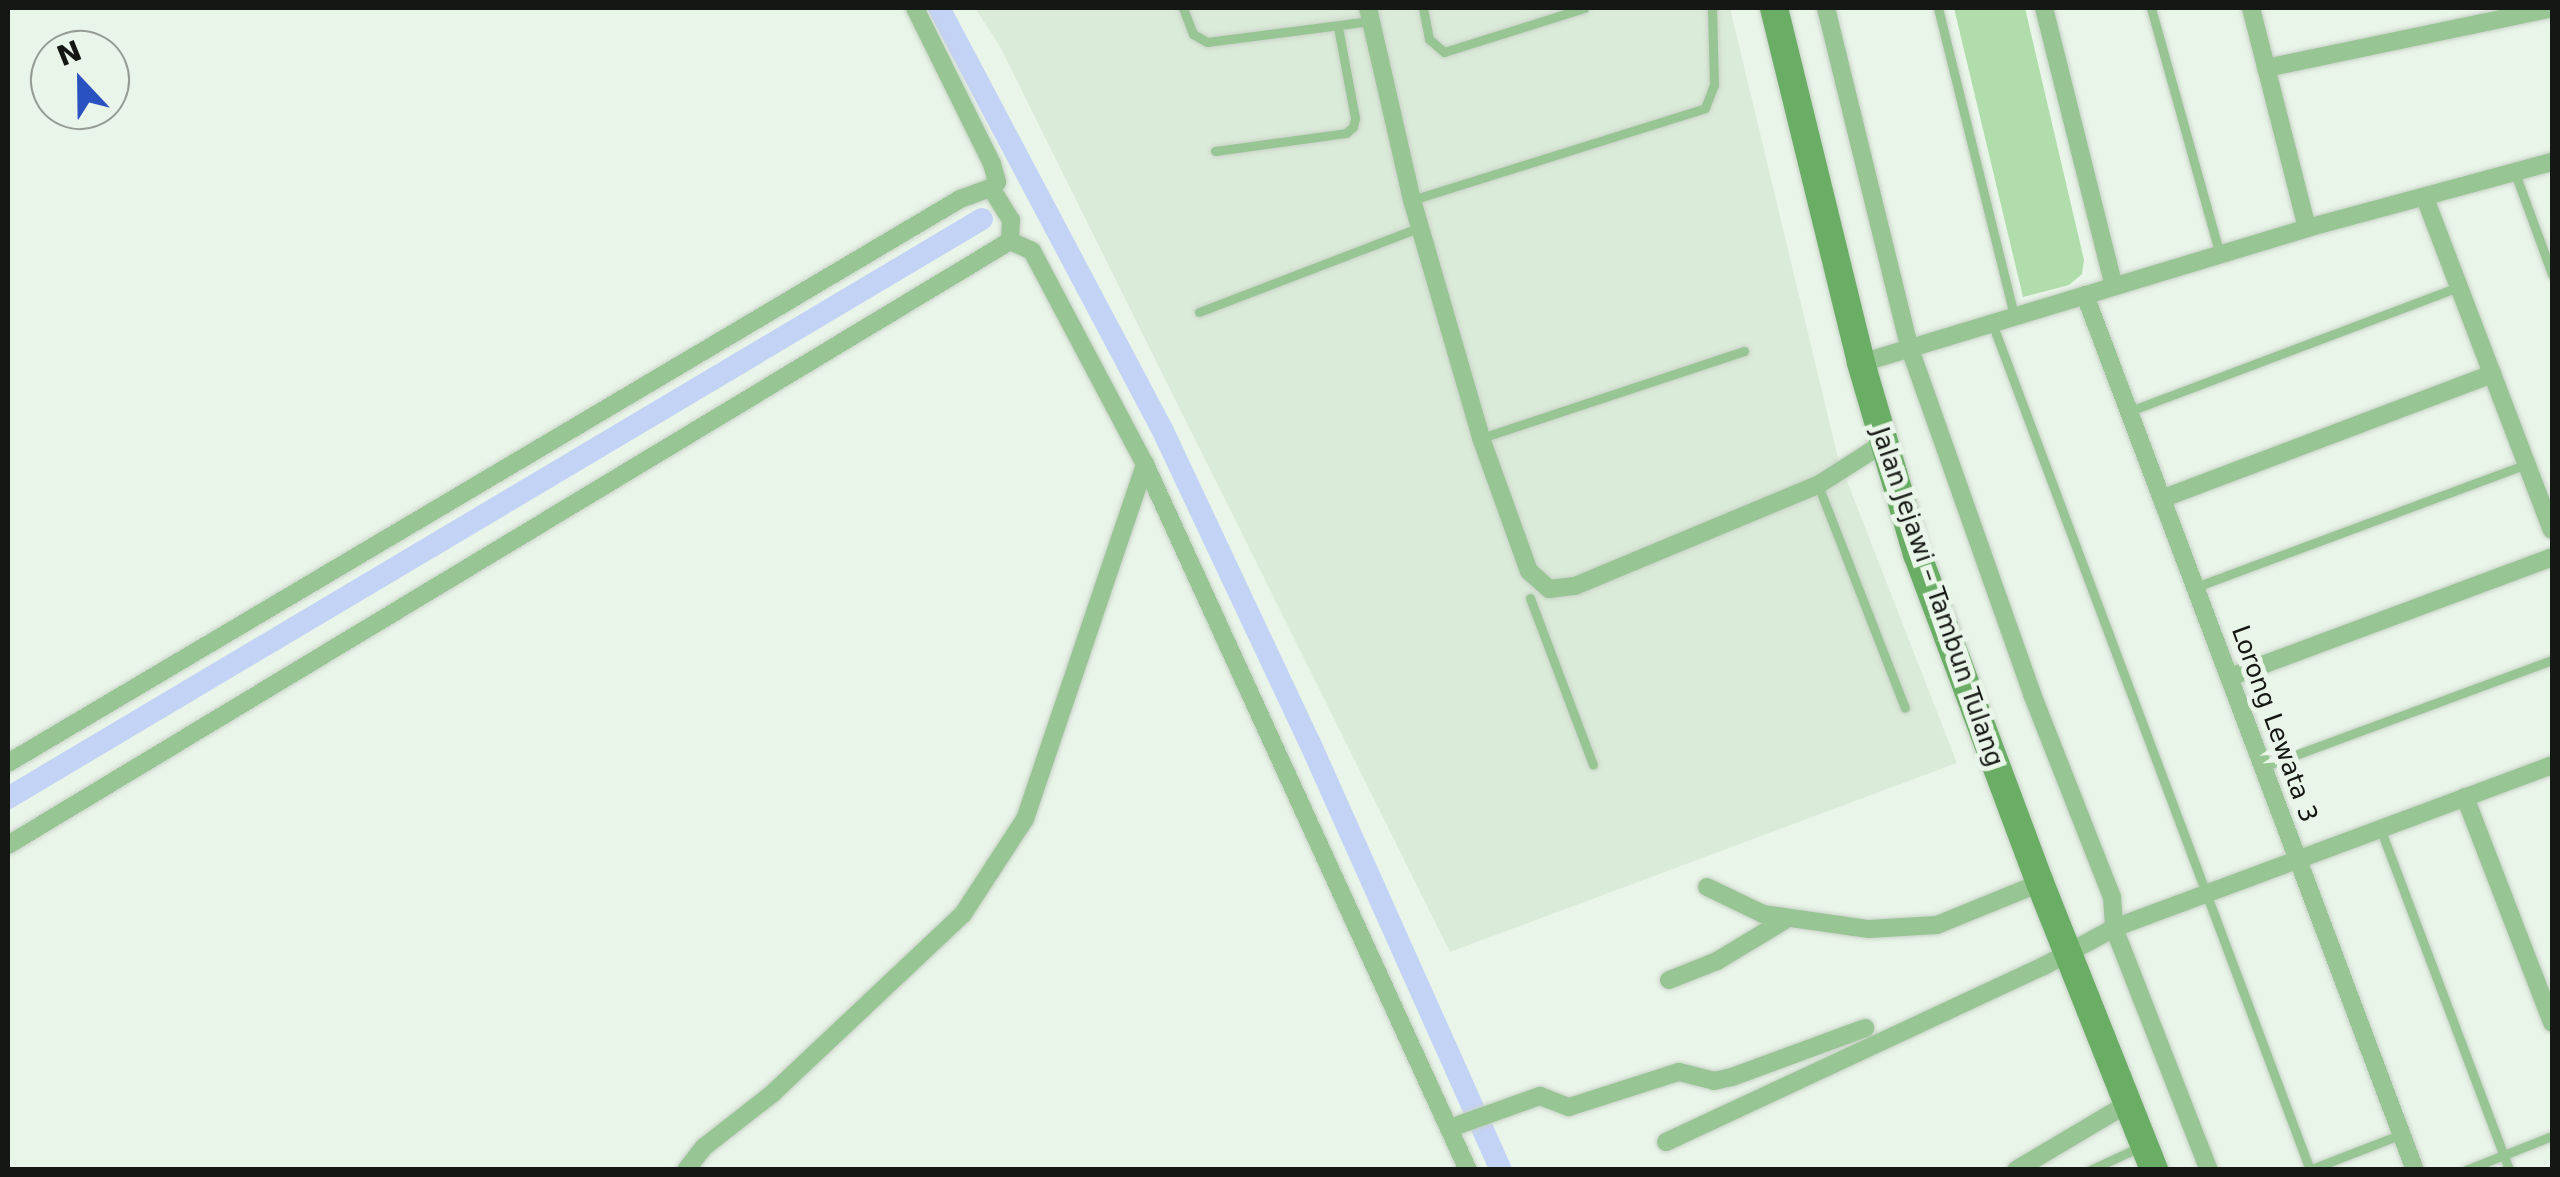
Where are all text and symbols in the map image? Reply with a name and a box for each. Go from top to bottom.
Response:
north arrow [30,30,130,130]
text: N [52,34,86,73]
street label: Jalan Jejawi – Tambun Tulang [1865,423,2009,771]
street label: Lorong Lewata 3 [2224,622,2324,826]

